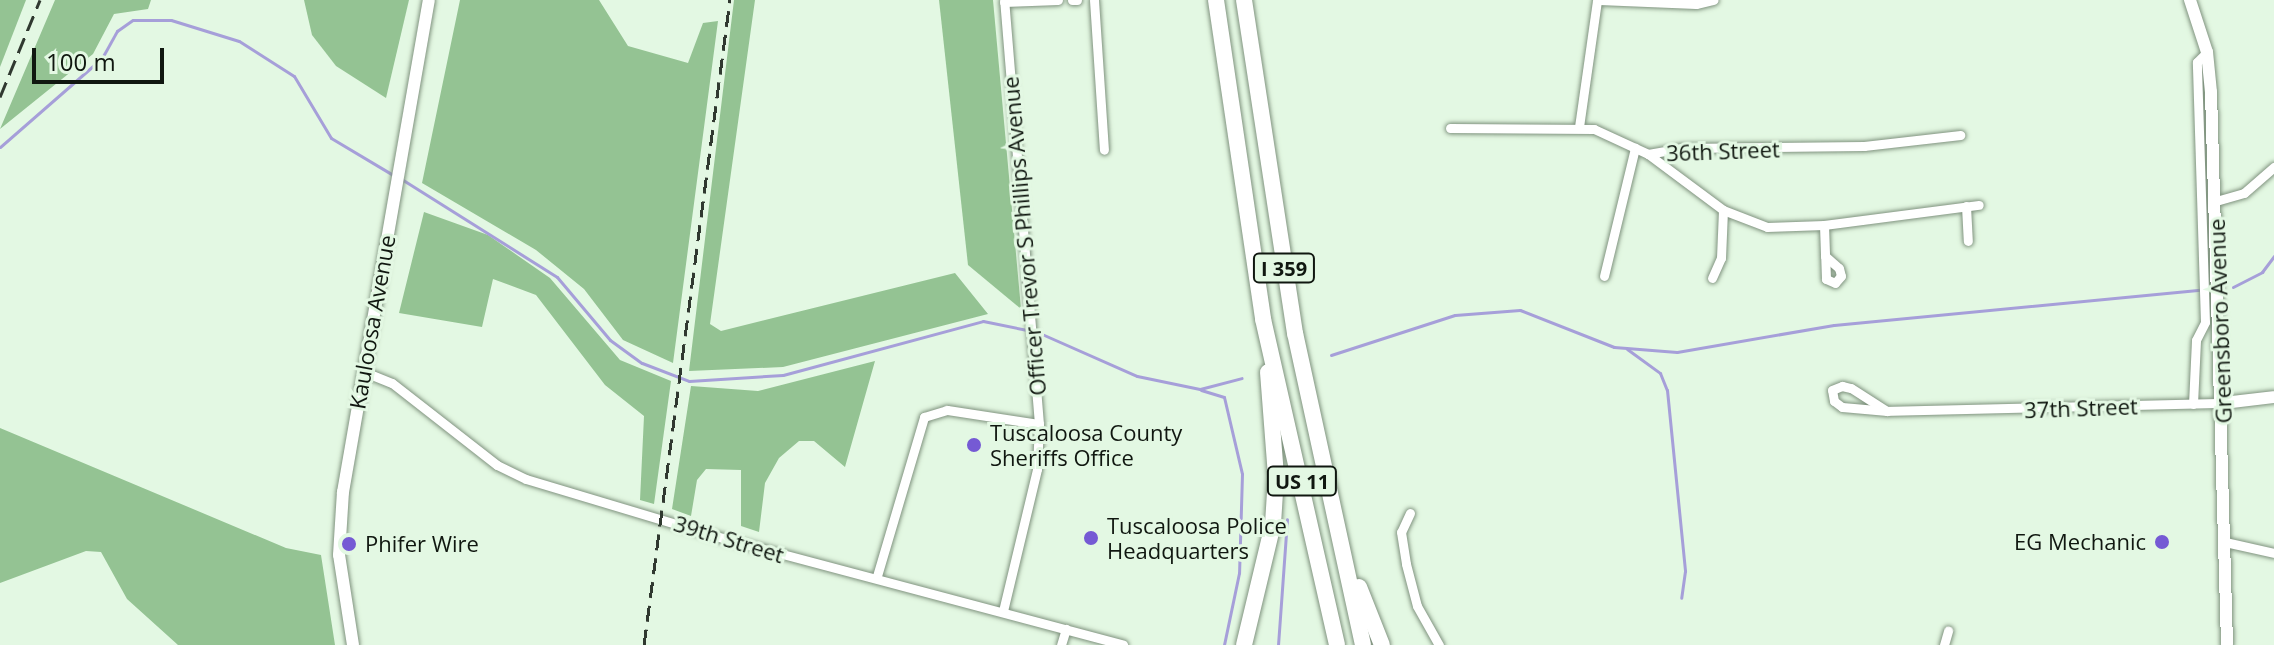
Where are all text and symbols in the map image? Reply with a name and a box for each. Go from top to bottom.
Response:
scale bar [36,32,168,82]
text: 100 m [46,45,116,78]
street label: Officer Trevor S Phillips Avenue [997,75,1051,397]
street label: 36th Street [1666,136,1780,166]
street label: Greensboro Avenue [2203,218,2237,424]
street label: Kauloosa Avenue [344,233,400,411]
road number: I 359 [1252,252,1316,284]
street label: 37th Street [2024,393,2138,423]
place label: Tuscaloosa County Sheriffs Office [990,419,1182,470]
marker: Tuscaloosa County Sheriffs Office [965,436,983,454]
road number: US 11 [1266,465,1338,497]
street label: 39th Street [671,510,787,568]
place label: Tuscaloosa Police Headquarters [1107,512,1287,564]
marker: Tuscaloosa Police Headquarters [1082,529,1100,547]
place label: EG Mechanic [2014,529,2146,555]
place label: Phifer Wire [365,531,479,557]
marker: EG Mechanic [2153,533,2171,551]
marker: Phifer Wire [340,535,358,553]

